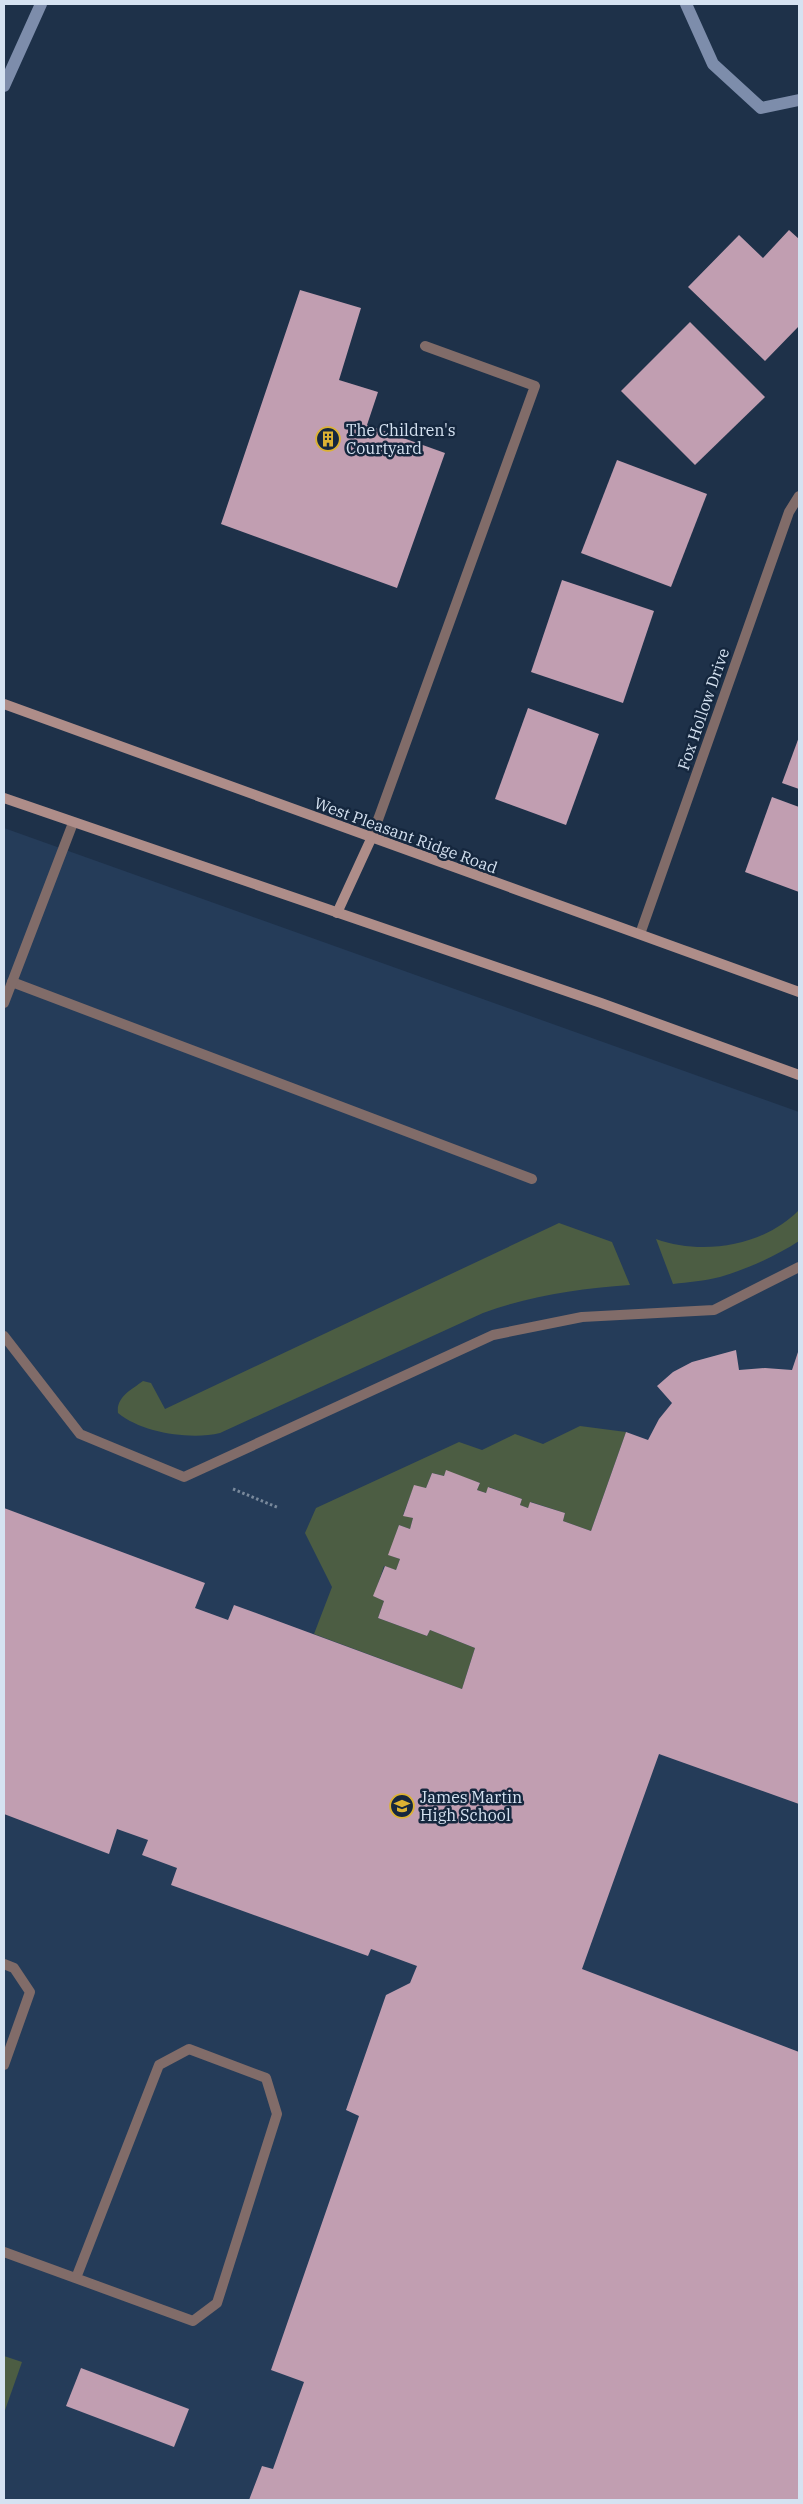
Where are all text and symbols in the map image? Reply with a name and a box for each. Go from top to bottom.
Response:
place label: The Children's Courtyard [346,420,456,458]
building icon: The Children's Courtyard [315,426,341,452]
street label: Fox Hollow Drive [673,645,733,773]
street label: West Pleasant Ridge Road [312,793,501,878]
place label: James Martin High School [420,1787,522,1825]
school or university icon: James Martin High School [389,1793,415,1819]

